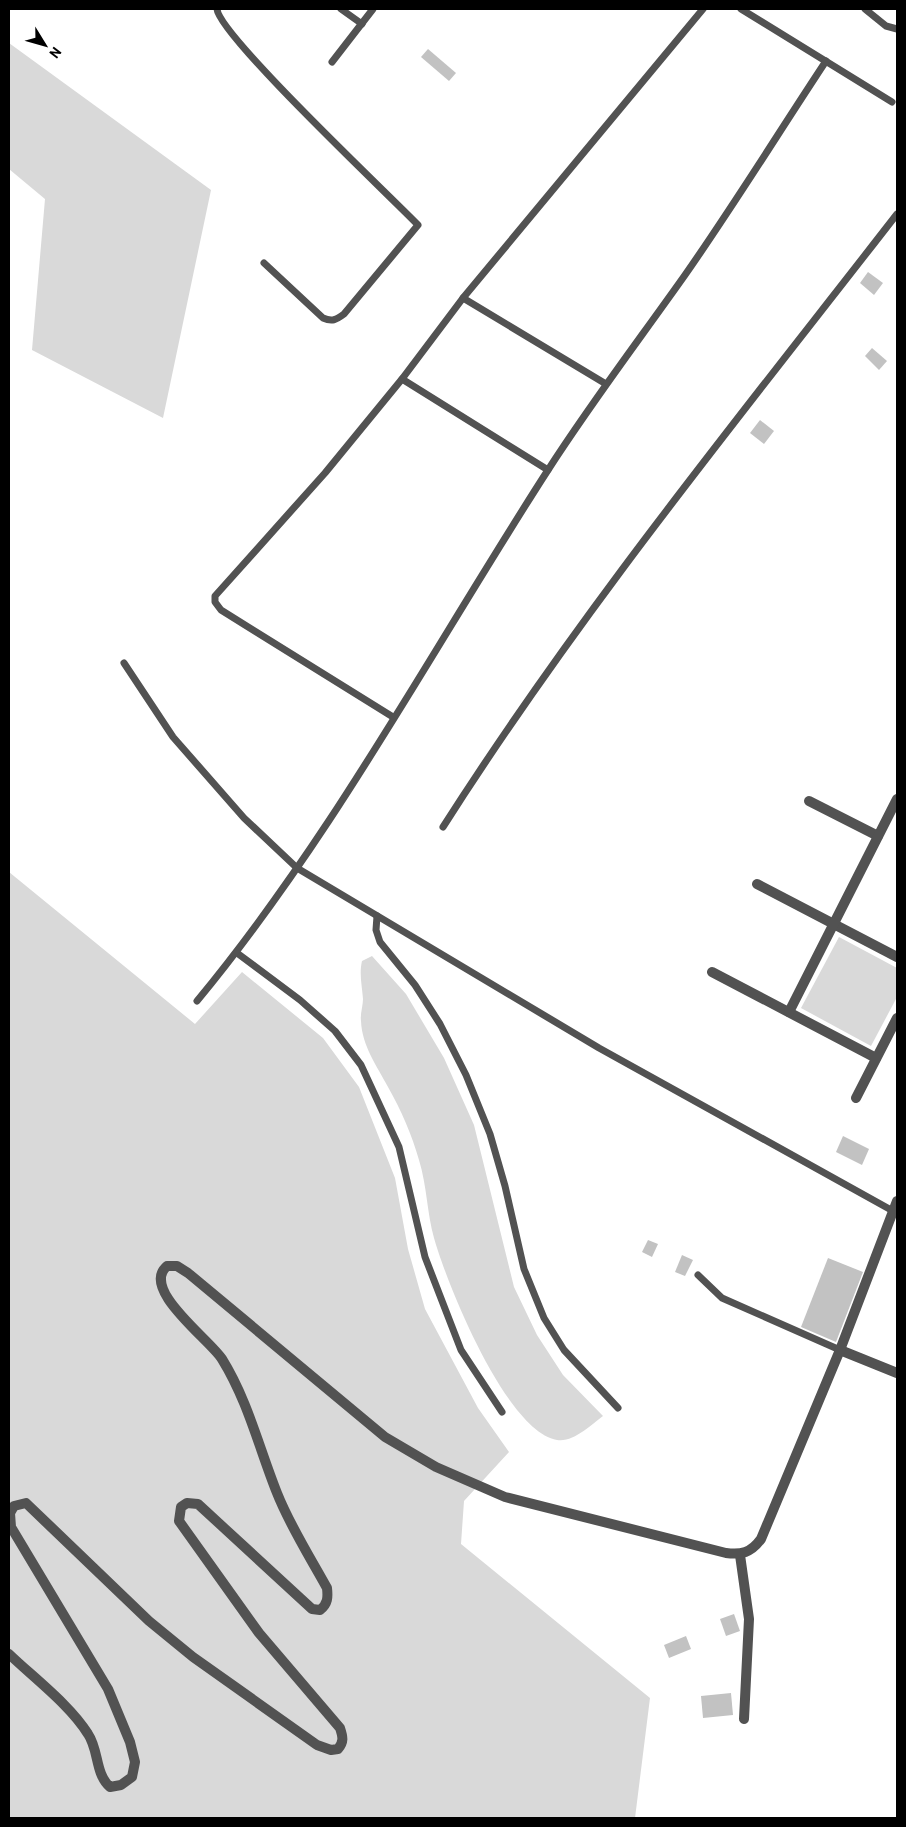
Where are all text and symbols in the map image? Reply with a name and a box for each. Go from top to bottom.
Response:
north arrow [20,20,70,70]
text: N [46,44,65,62]

